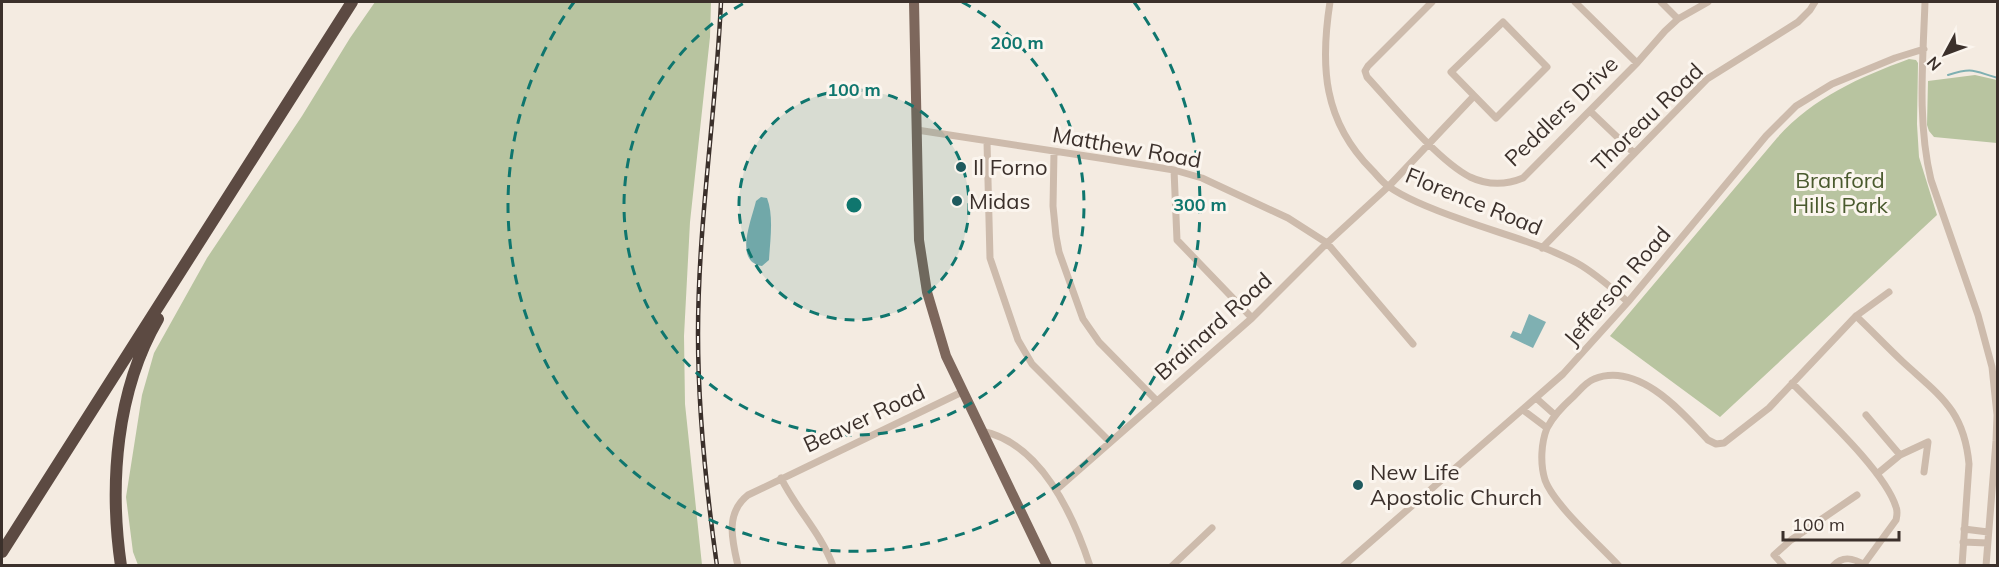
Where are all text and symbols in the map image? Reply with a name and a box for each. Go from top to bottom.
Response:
north arrow [1915,24,1975,84]
text: 200 m [990,31,1044,54]
street label: Peddlers Drive [1498,50,1624,172]
text: N [1922,53,1945,75]
street label: Thoreau Road [1585,57,1709,177]
text: 100 m [827,78,881,101]
street label: Matthew Road [1050,120,1204,174]
place label: Il Forno [973,153,1048,181]
marker: Il Forno [954,160,968,174]
street label: Florence Road [1401,161,1547,241]
park label: Branford Hills Park [1792,166,1888,219]
place label: Midas [969,187,1030,215]
text: 300 m [1173,193,1227,216]
marker: Midas [950,194,964,208]
centre of rings [844,195,864,215]
street label: Jefferson Road [1557,220,1677,352]
street label: Brainard Road [1149,266,1277,386]
street label: Beaver Road [799,378,929,458]
place label: New Life Apostolic Church [1370,458,1542,511]
marker: New Life Apostolic Church [1351,478,1365,492]
scale bar [1783,504,1898,542]
text: 100 m [1792,513,1845,536]

